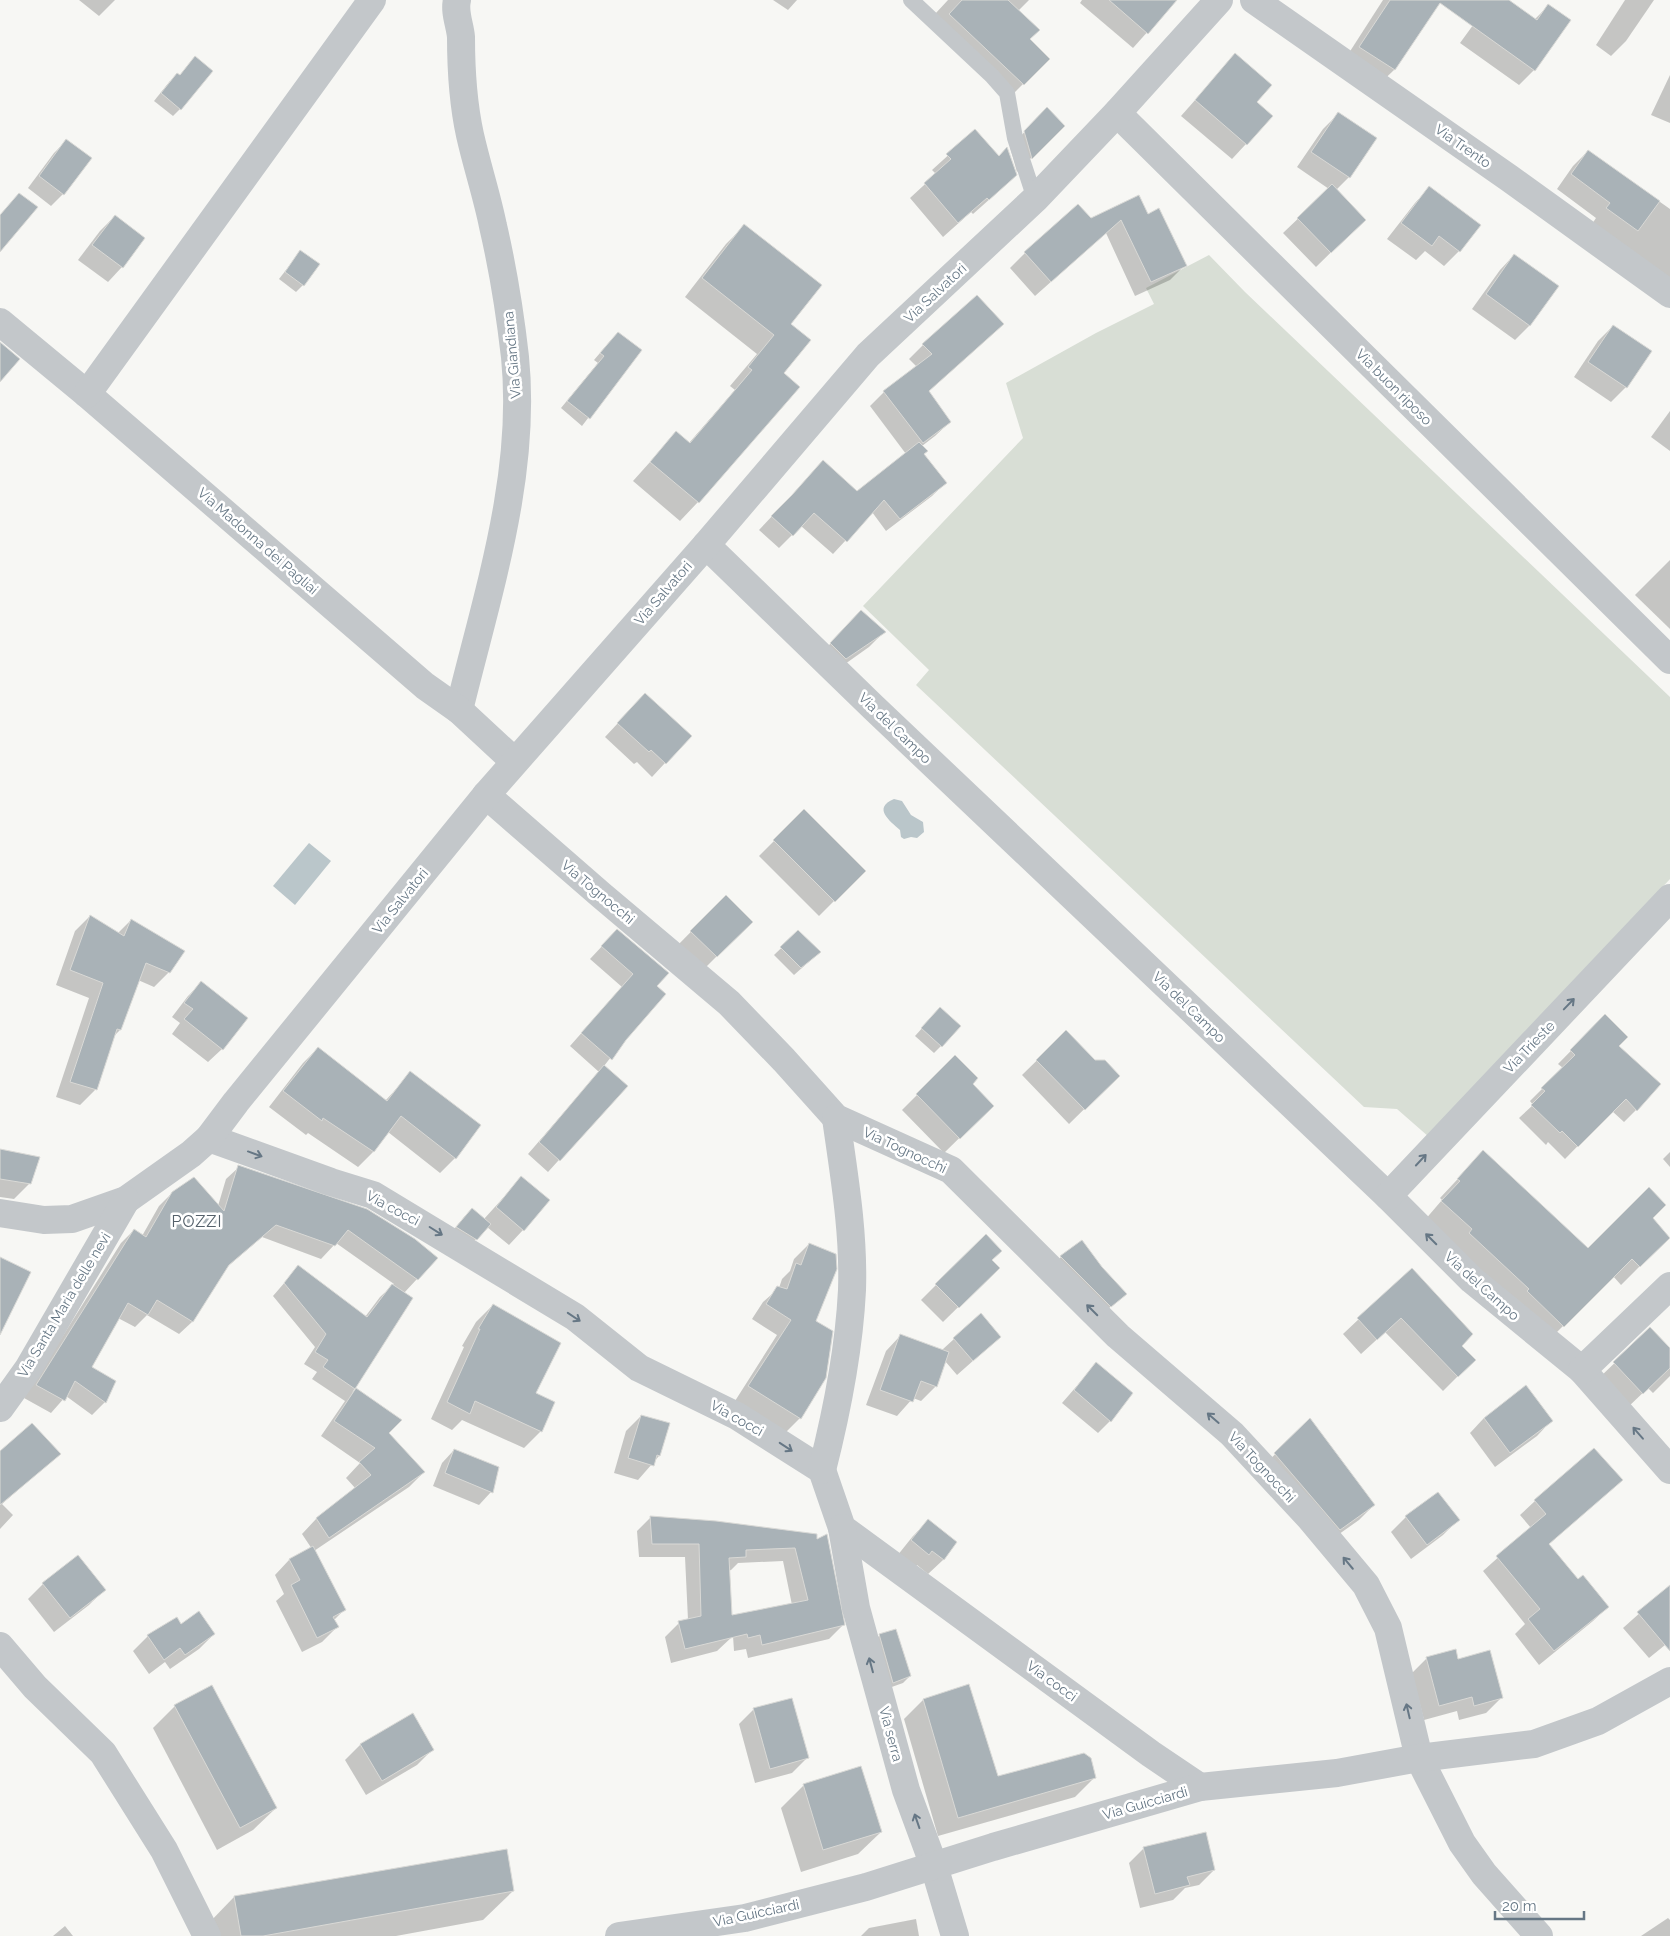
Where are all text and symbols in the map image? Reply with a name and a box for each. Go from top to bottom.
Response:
street label: Via Trento [1432,121,1494,171]
street label: Via Salvatori [901,260,969,326]
street label: Via Giandiana [500,311,524,399]
street label: Via buon riposo [1353,346,1435,428]
street label: Via Madonna dei Pagliai [195,484,321,598]
street label: Via Salvatori [631,558,695,628]
street label: Via del Campo [855,689,935,767]
street label: Via Tognocchi [558,857,638,927]
street label: Via Salvatori [369,865,431,937]
street label: Via del Campo [1149,968,1229,1046]
one-way arrow [1563,998,1575,1010]
street label: Via Trieste [1500,1018,1558,1076]
street label: Via Tognocchi [861,1124,949,1176]
one-way arrow [247,1150,262,1159]
one-way arrow [1415,1153,1427,1166]
street label: Via cocci [364,1187,422,1229]
district label: POZZI [172,1212,222,1231]
one-way arrow [428,1227,442,1237]
street label: Via Santa Maria delle nevi [14,1230,114,1380]
one-way arrow [1425,1233,1437,1245]
street label: Via del Campo [1441,1248,1523,1324]
one-way arrow [1086,1304,1098,1316]
one-way arrow [567,1312,581,1322]
street label: Via cocci [708,1397,766,1439]
one-way arrow [1207,1412,1220,1424]
one-way arrow [1632,1427,1644,1440]
street label: Via Tognocchi [1225,1429,1299,1505]
one-way arrow [778,1442,792,1452]
one-way arrow [1342,1556,1353,1569]
one-way arrow [866,1657,876,1673]
street label: Via cocci [1024,1657,1080,1705]
one-way arrow [1403,1703,1412,1719]
street label: Via serra [876,1705,906,1763]
street label: Via Guicciardi [1101,1783,1189,1823]
one-way arrow [911,1813,921,1829]
scale bar [1495,1888,1584,1920]
street label: Via Guicciardi [711,1896,801,1930]
text: 20 m [1502,1897,1537,1915]

